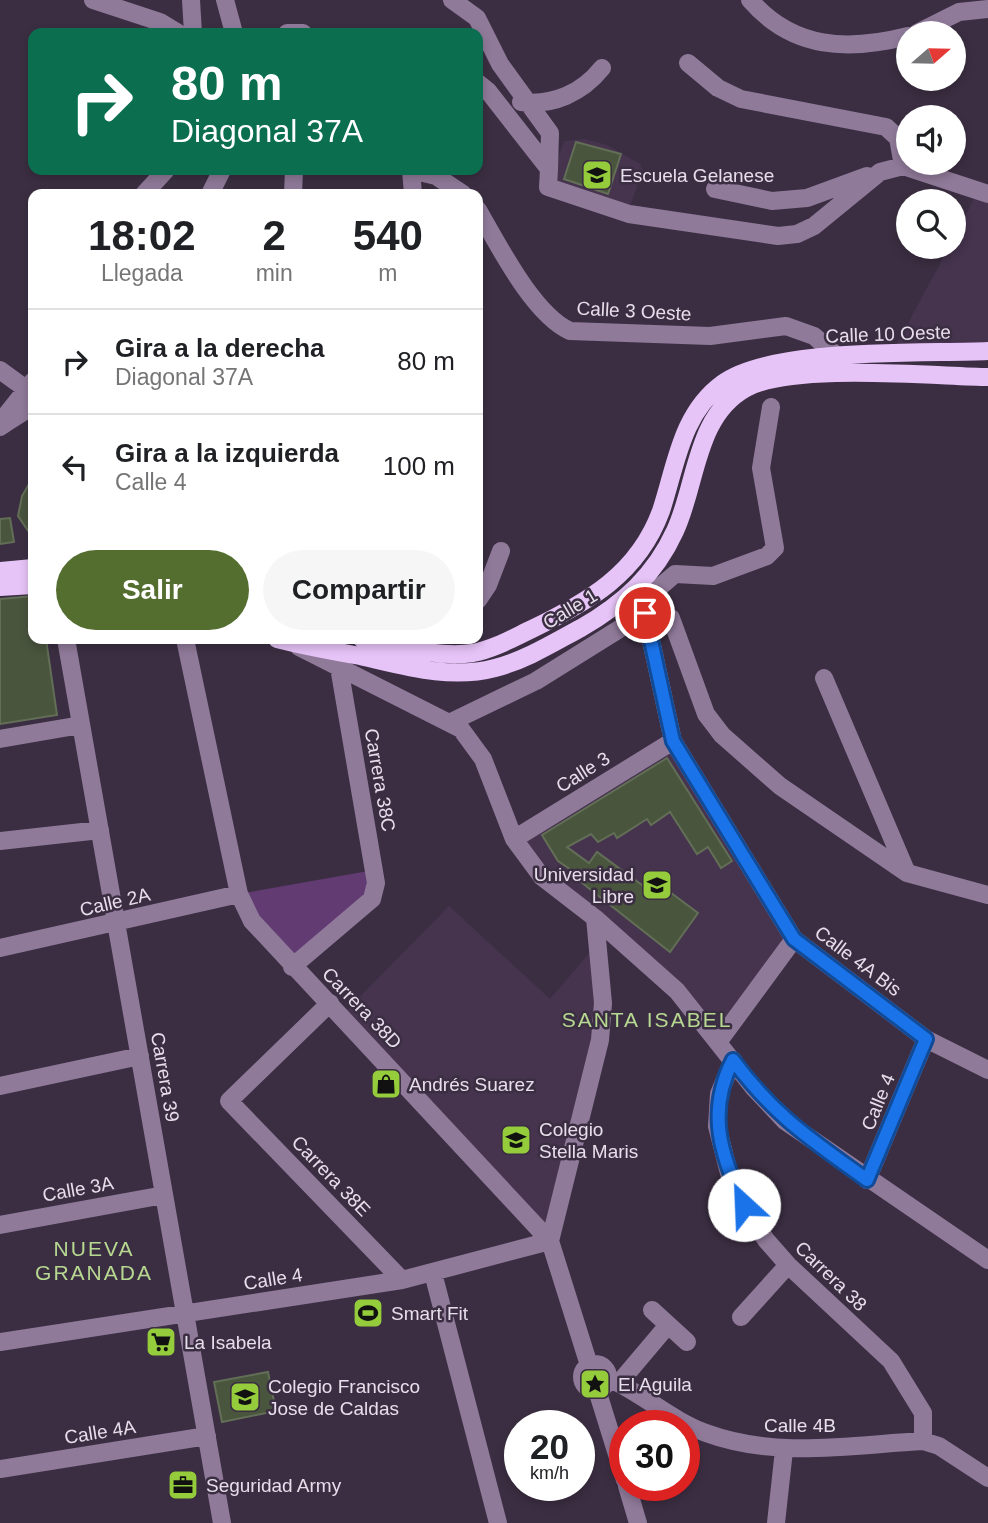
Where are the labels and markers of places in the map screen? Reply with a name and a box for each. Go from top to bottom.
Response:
school or university icon: Escuela Gelanese [580,158,614,192]
place label: Escuela Gelanese [620,165,774,186]
pin [615,583,675,643]
place label: Universidad Libre [534,864,634,907]
school or university icon: Universidad Libre [640,868,674,902]
shop icon: Andrés Suarez [369,1067,403,1101]
place label: Andrés Suarez [409,1074,535,1095]
place label: Colegio Stella Maris [539,1119,638,1162]
school or university icon: Colegio Stella Maris [499,1123,533,1157]
sports icon: Smart Fit [351,1296,385,1330]
place label: Smart Fit [391,1303,469,1324]
supermarket icon: La Isabela [144,1325,178,1359]
place label: La Isabela [184,1332,272,1353]
place icon: El Aguila [578,1367,612,1401]
place label: El Aguila [618,1374,692,1395]
place label: Colegio Francisco Jose de Caldas [268,1376,420,1419]
school or university icon: Colegio Francisco Jose de Caldas [228,1380,262,1414]
office icon: Seguridad Army [166,1468,200,1502]
place label: Seguridad Army [206,1475,342,1496]

